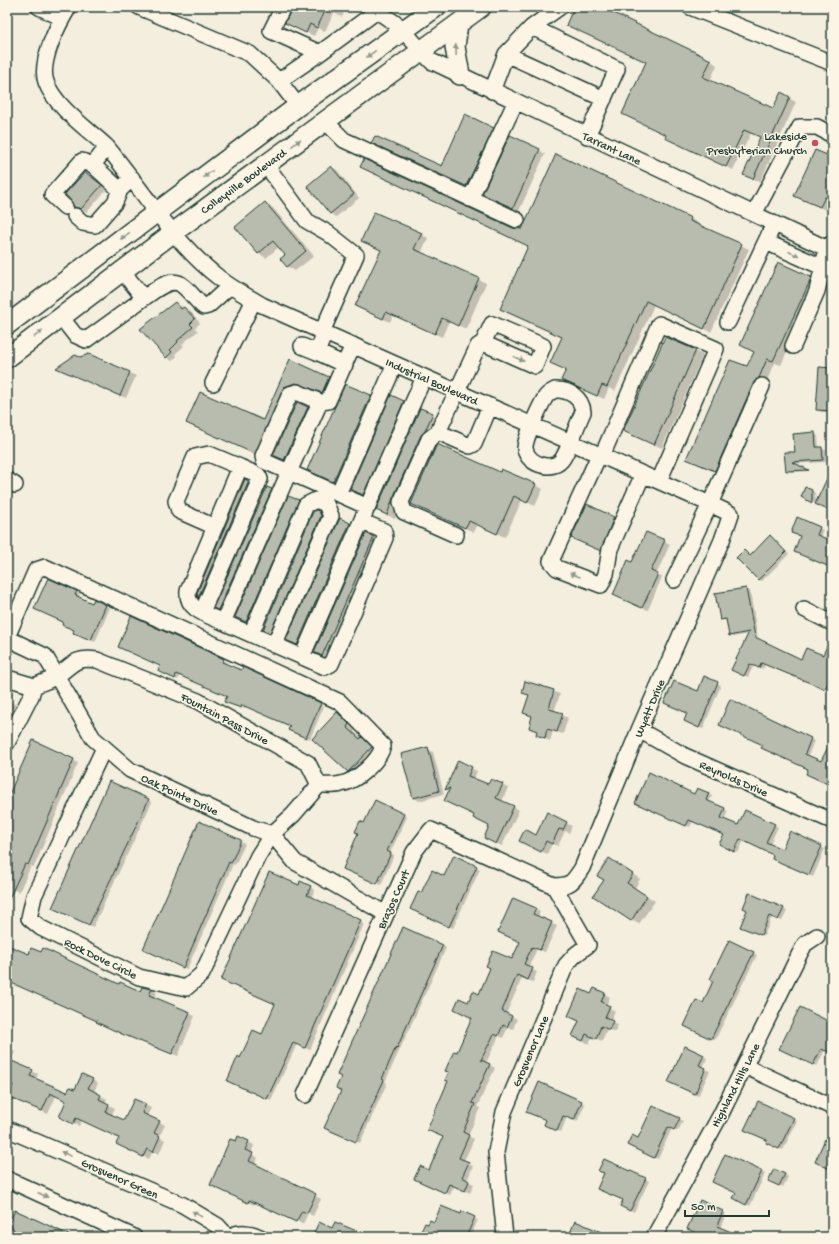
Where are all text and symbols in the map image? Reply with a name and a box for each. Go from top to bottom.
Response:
one-way arrow [452,44,459,56]
one-way arrow [365,50,376,58]
street label: Tarrant Lane [579,130,643,170]
place label: Lakeside Presbyterian Church [706,131,808,159]
marker: Lakeside Presbyterian Church [810,138,820,148]
one-way arrow [290,139,301,147]
street label: Colleyville Boulevard [199,146,290,218]
one-way arrow [203,170,214,178]
one-way arrow [120,232,131,240]
one-way arrow [789,251,800,257]
one-way arrow [32,330,43,339]
street label: Industrial Boulevard [383,356,480,410]
one-way arrow [513,356,524,362]
one-way arrow [568,571,580,577]
street label: Wyatt Drive [632,677,670,740]
street label: Fountain Pass Drive [177,690,271,749]
street label: Reynolds Drive [697,759,770,801]
street label: Oak Pointe Drive [138,772,221,820]
street label: Brazos Court [375,867,415,933]
street label: Rock Dove Circle [61,936,140,984]
street label: Grosvenor Lane [511,1013,553,1089]
street label: Highland Hills Lane [710,1041,764,1130]
one-way arrow [60,1151,72,1157]
street label: Grosvenor Green [78,1157,160,1203]
one-way arrow [37,1192,48,1198]
scale bar [685,1192,769,1218]
text: 50 m [691,1201,716,1215]
one-way arrow [191,1210,203,1217]

